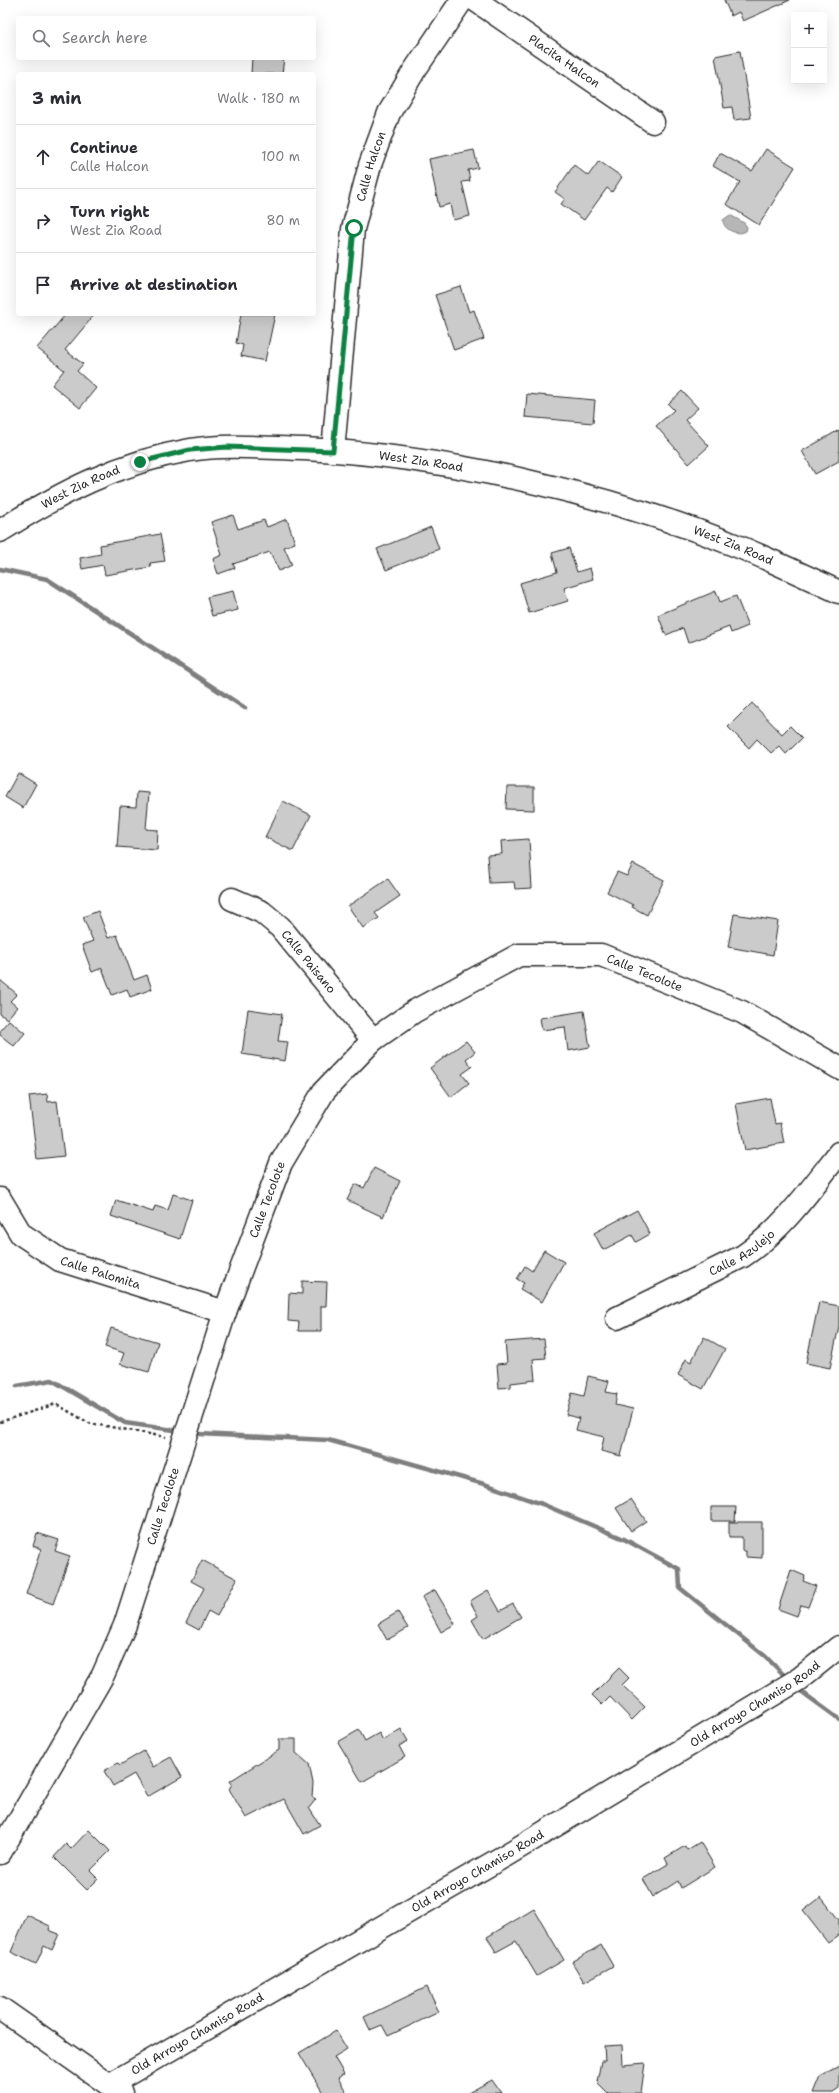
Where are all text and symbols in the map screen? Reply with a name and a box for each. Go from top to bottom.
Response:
map controls [791,12,827,84]
button: + [791,12,827,48]
search box [16,16,316,60]
icon: search [30,27,52,49]
text: Search here [62,28,148,48]
street label: Placita Halcon [525,31,603,91]
button: − [791,48,827,84]
text: 3 min [32,87,82,109]
text: Walk · 180 m [217,90,300,107]
street label: Calle Halcon [353,129,390,203]
text: Continue [70,138,138,158]
icon: ahead [32,146,54,168]
text: 100 m [261,148,300,165]
text: Calle Halcon [70,158,149,175]
text: Turn right [70,202,150,222]
icon: right [32,210,54,232]
text: 80 m [266,212,300,229]
route start [345,219,363,237]
text: West Zia Road [70,222,162,239]
icon: arrive [32,274,54,296]
text: Arrive at destination [70,275,238,295]
street label: West Zia Road [378,447,465,476]
route end [131,453,149,471]
street label: West Zia Road [39,462,122,512]
street label: West Zia Road [691,522,776,569]
street label: Calle Paisano [278,927,339,997]
street label: Calle Tecolote [604,950,685,995]
street label: Calle Tecolote [246,1159,289,1240]
street label: Calle Azulejo [706,1226,778,1280]
street label: Calle Palomita [58,1253,143,1293]
street label: Calle Tecolote [143,1465,183,1547]
street label: Old Arroyo Chamiso Road [687,1657,824,1751]
street label: Old Arroyo Chamiso Road [408,1826,547,1916]
street label: Old Arroyo Chamiso Road [128,1989,267,2079]

